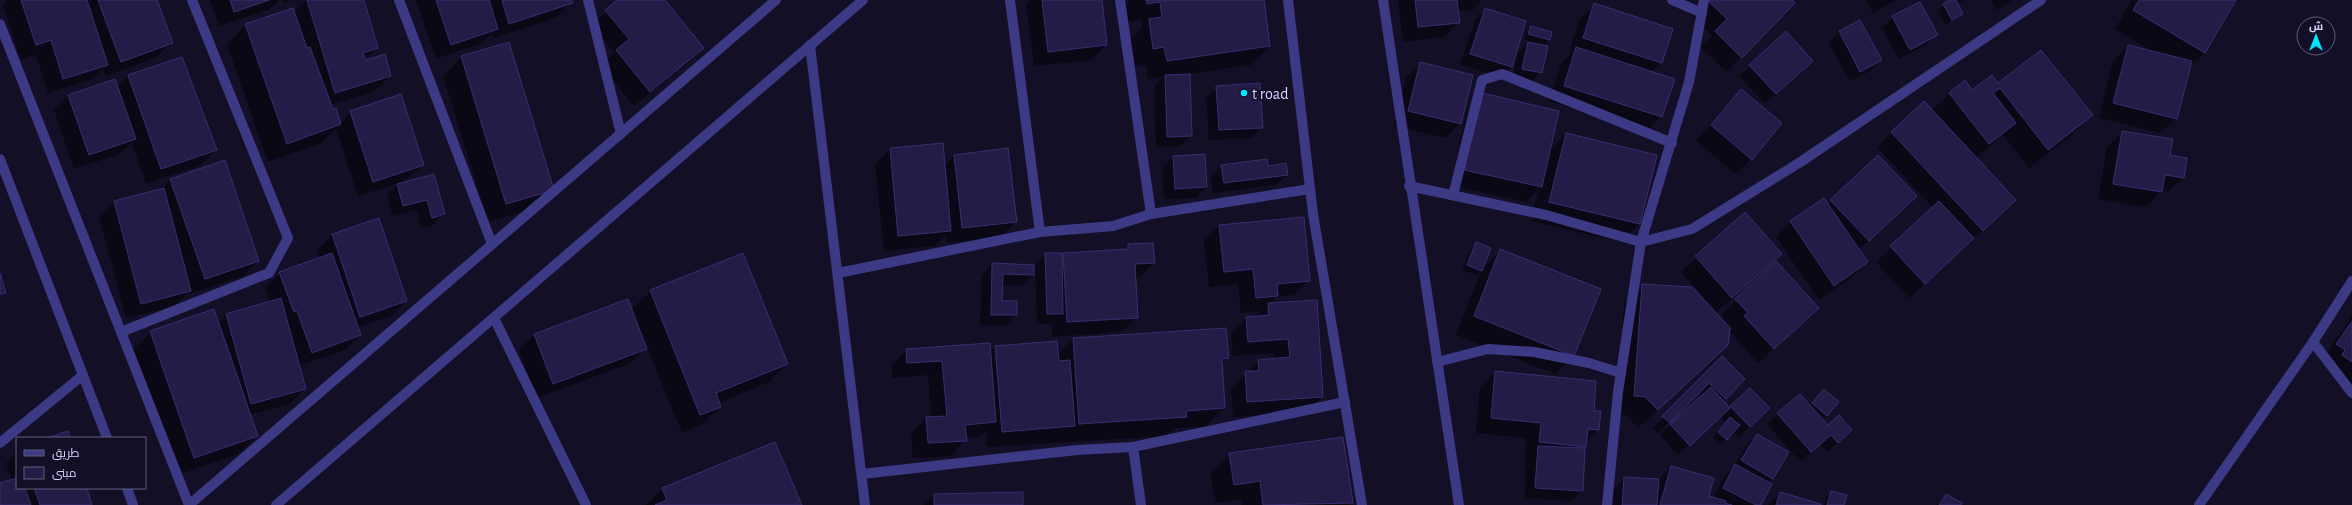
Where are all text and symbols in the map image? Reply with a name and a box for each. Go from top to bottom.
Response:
north arrow [2296,16,2336,56]
text: ش [2309,21,2323,33]
place label: t road [1252,86,1288,102]
marker: t road [1239,88,1249,98]
legend [16,437,146,489]
text: طريق [52,447,80,460]
text: مبنى [52,467,77,480]

